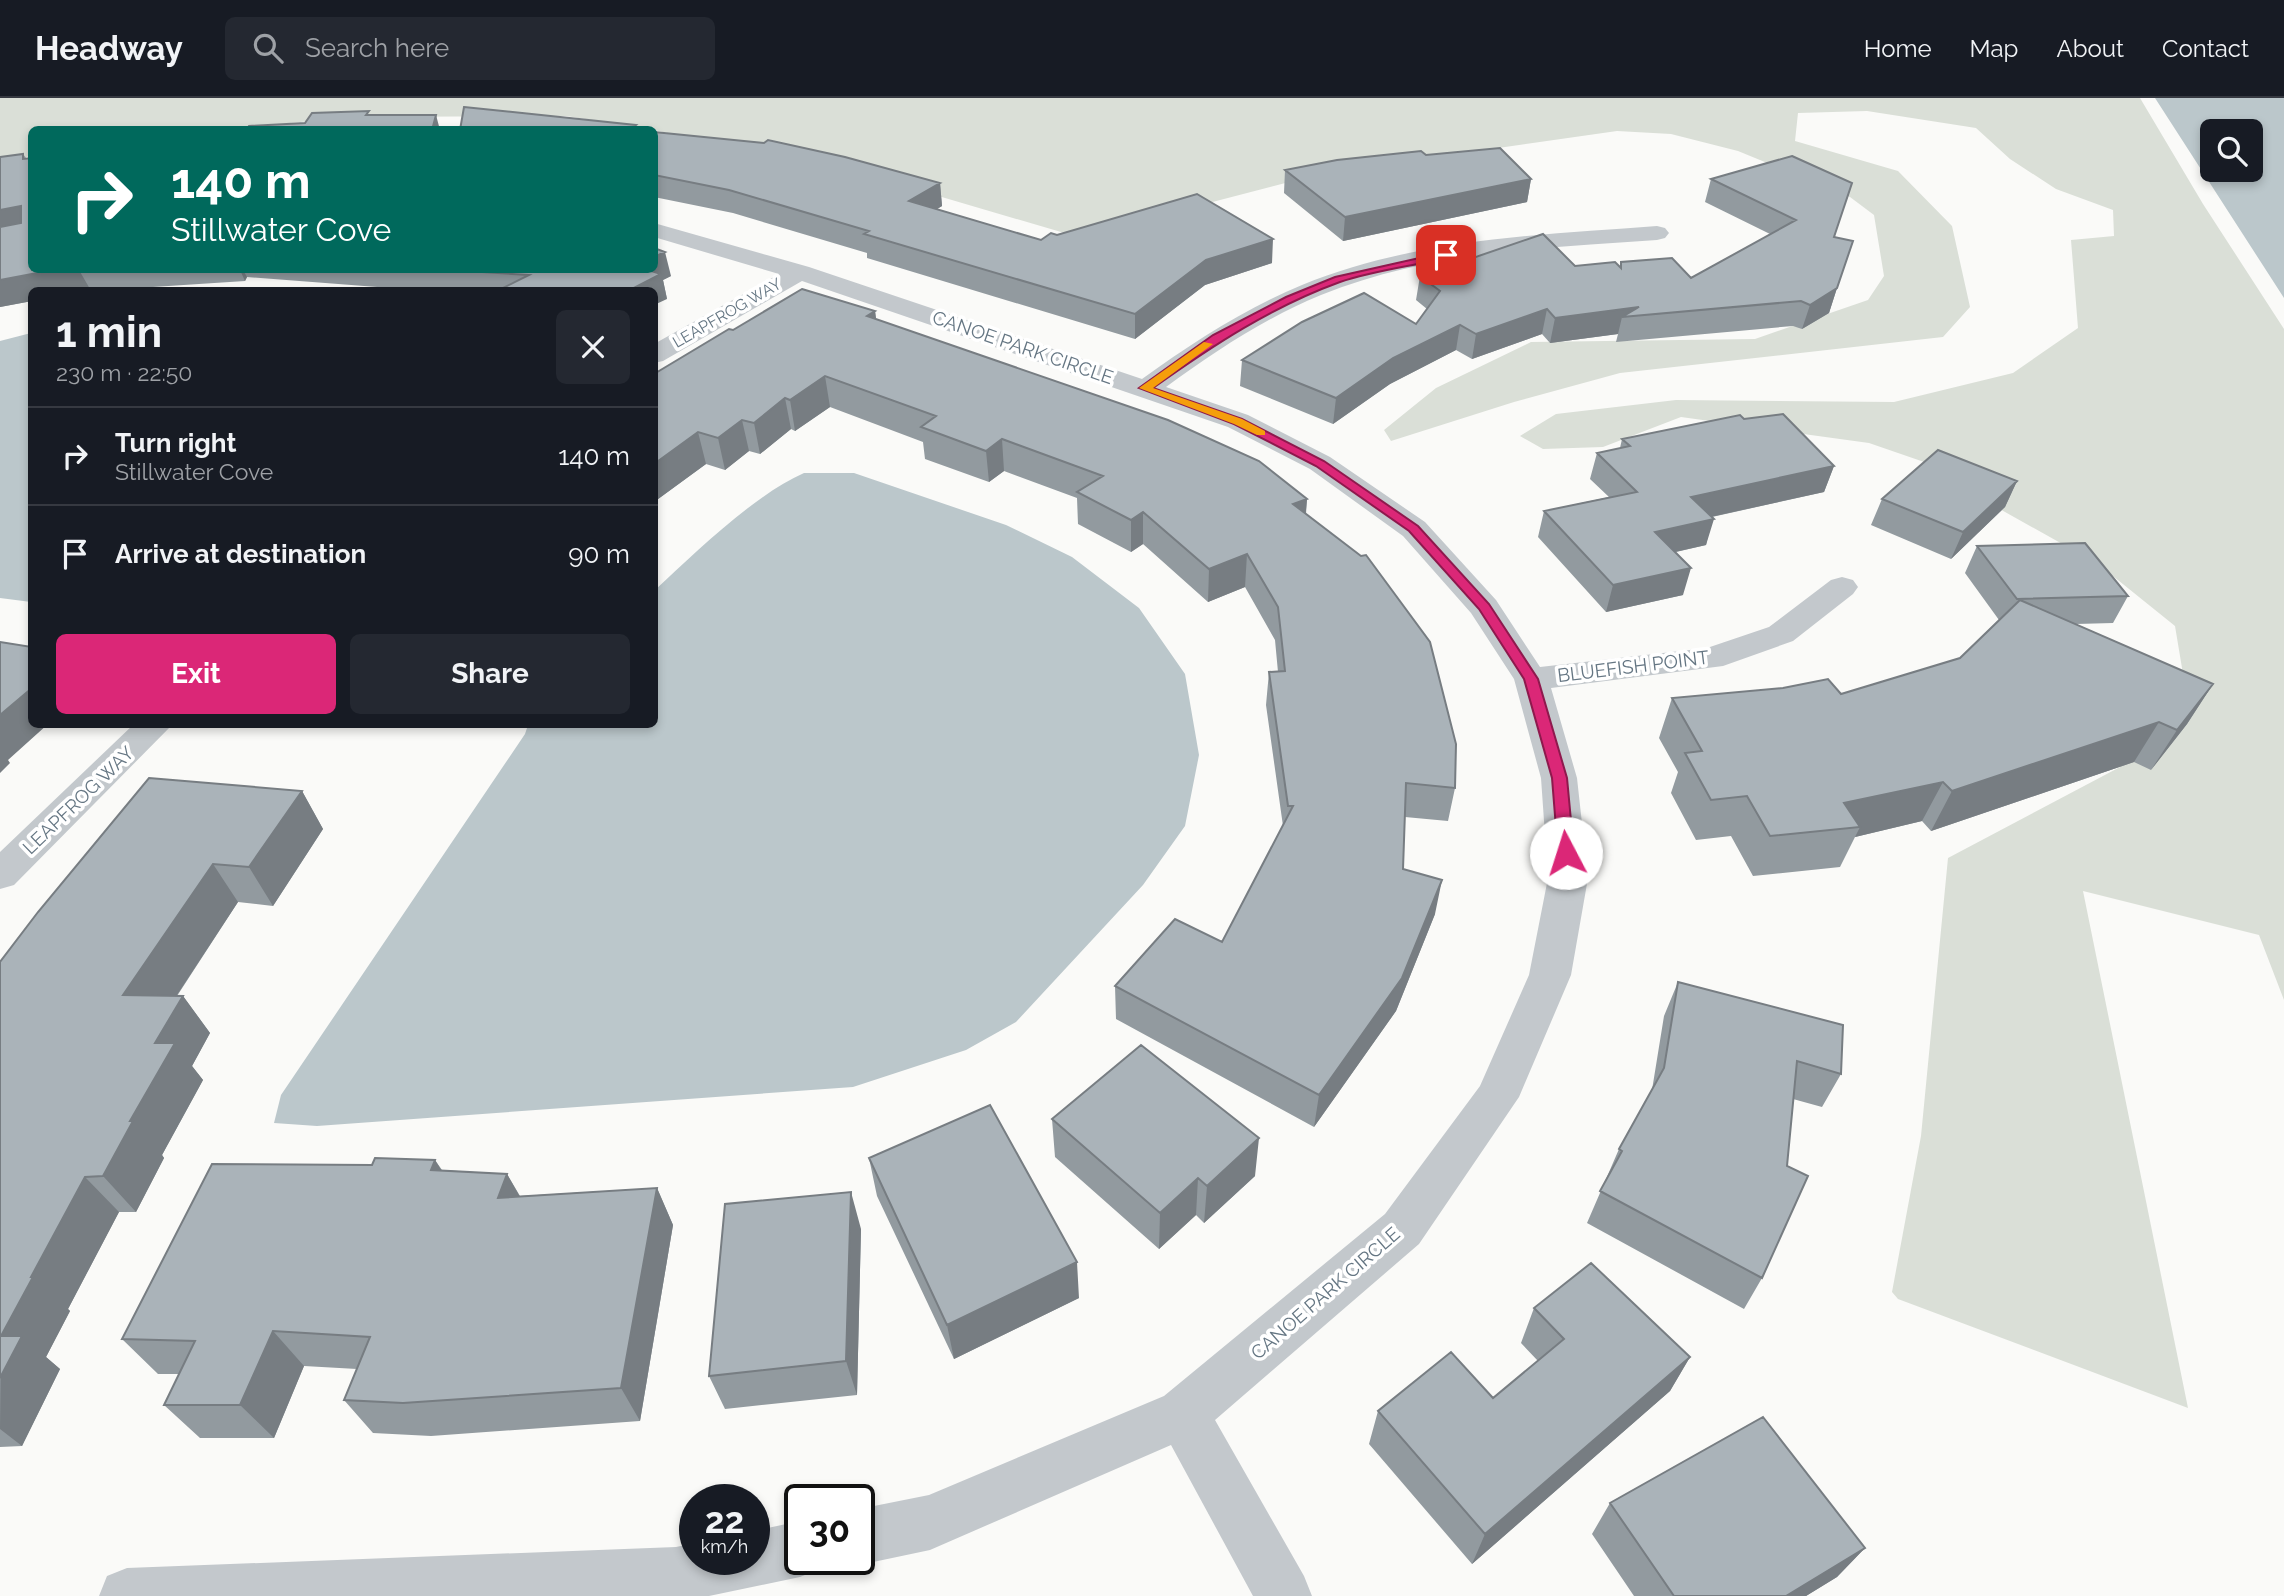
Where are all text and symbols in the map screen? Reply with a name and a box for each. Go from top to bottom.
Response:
search box [225,17,715,80]
text: Headway [35,29,183,68]
icon: search [249,29,287,67]
text: Search here [305,33,449,63]
text: Home [1864,34,1932,63]
text: Map [1970,34,2018,63]
text: About [2056,34,2124,63]
text: Contact [2162,34,2249,63]
map controls [2200,119,2263,182]
button: search [2200,119,2263,182]
text: 140 m [171,152,311,209]
icon: right [56,154,147,245]
text: Stillwater Cove [171,211,391,248]
pin [1416,225,1476,285]
icon: arrive [1427,236,1465,274]
street label: LEAPFROG WAY [669,274,785,352]
street label: CANOE PARK CIRCLE [930,306,1116,388]
text: 1 min [56,308,162,357]
button: close [556,310,630,384]
text: 230 m · 22:50 [56,359,192,386]
text: Turn right [115,428,236,458]
icon: right [56,437,94,475]
text: 140 m [558,441,630,471]
text: Stillwater Cove [115,458,273,485]
icon: arrive [56,535,94,573]
text: Arrive at destination [115,539,366,569]
text: 90 m [568,539,630,569]
button: Exit [56,634,336,714]
button: Share [350,634,630,714]
street label: BLUEFISH POINT [1556,646,1710,686]
street label: LEAPFROG WAY [18,741,138,858]
position arrow [1529,816,1603,890]
street label: CANOE PARK CIRCLE [1246,1222,1404,1364]
speed limit sign: 30 [784,1484,875,1575]
text: 22 [705,1500,744,1541]
text: km/h [701,1536,748,1557]

